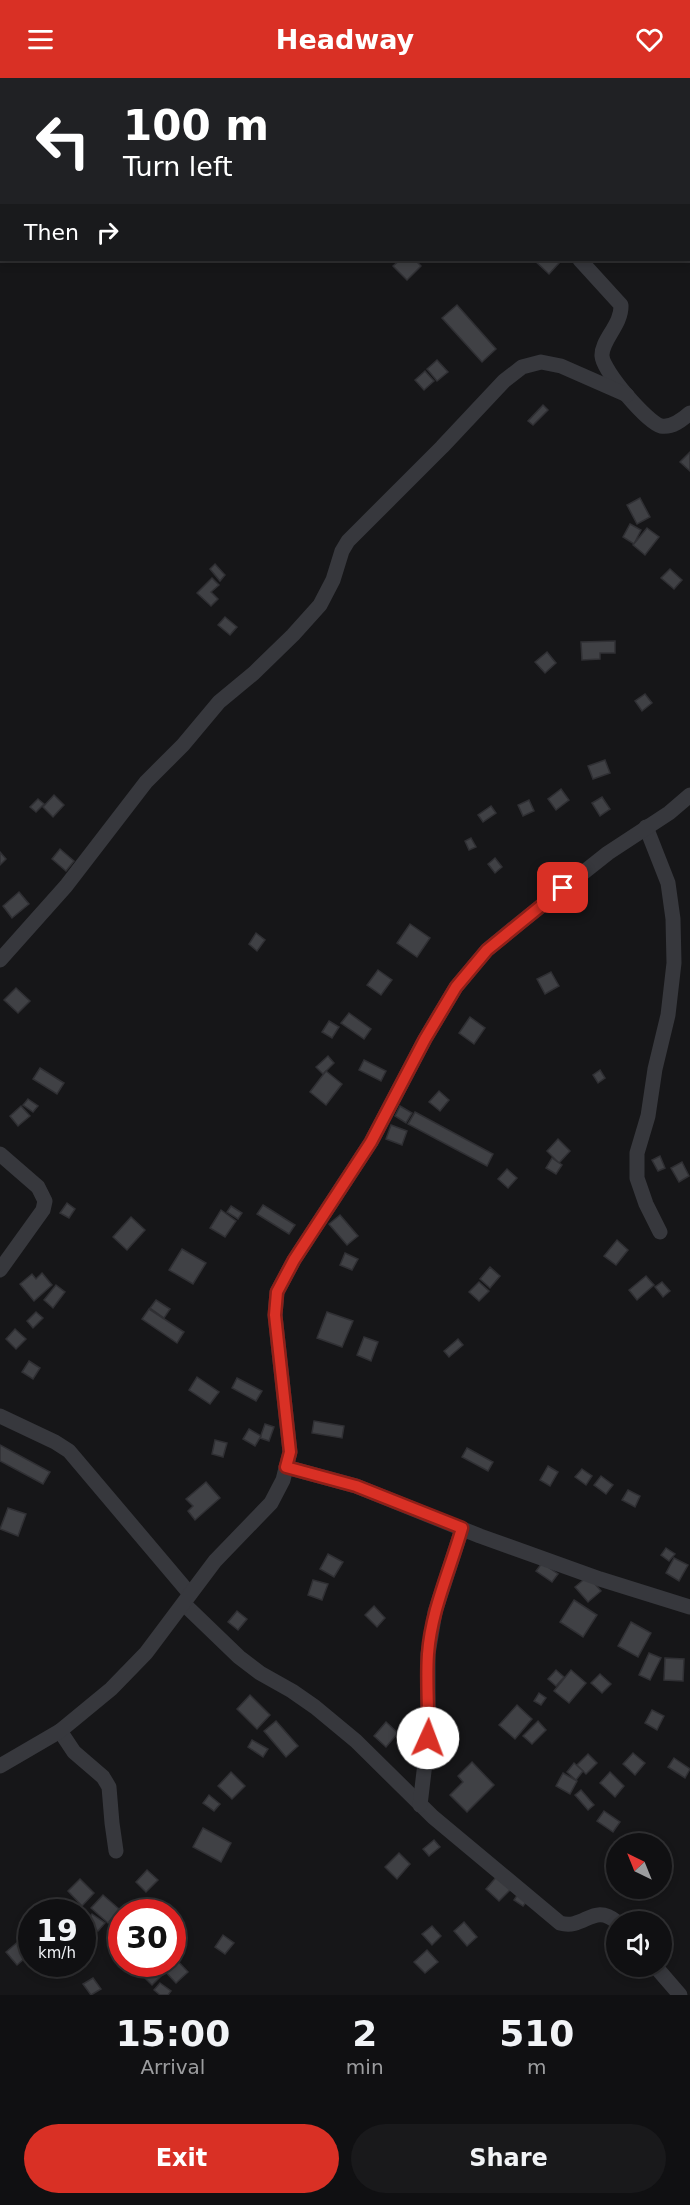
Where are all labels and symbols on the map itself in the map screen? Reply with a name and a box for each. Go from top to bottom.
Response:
pin [537,862,588,913]
position arrow [396,1706,460,1770]
north arrow [606,1833,672,1899]
speed limit sign: 30 [108,1899,186,1977]

